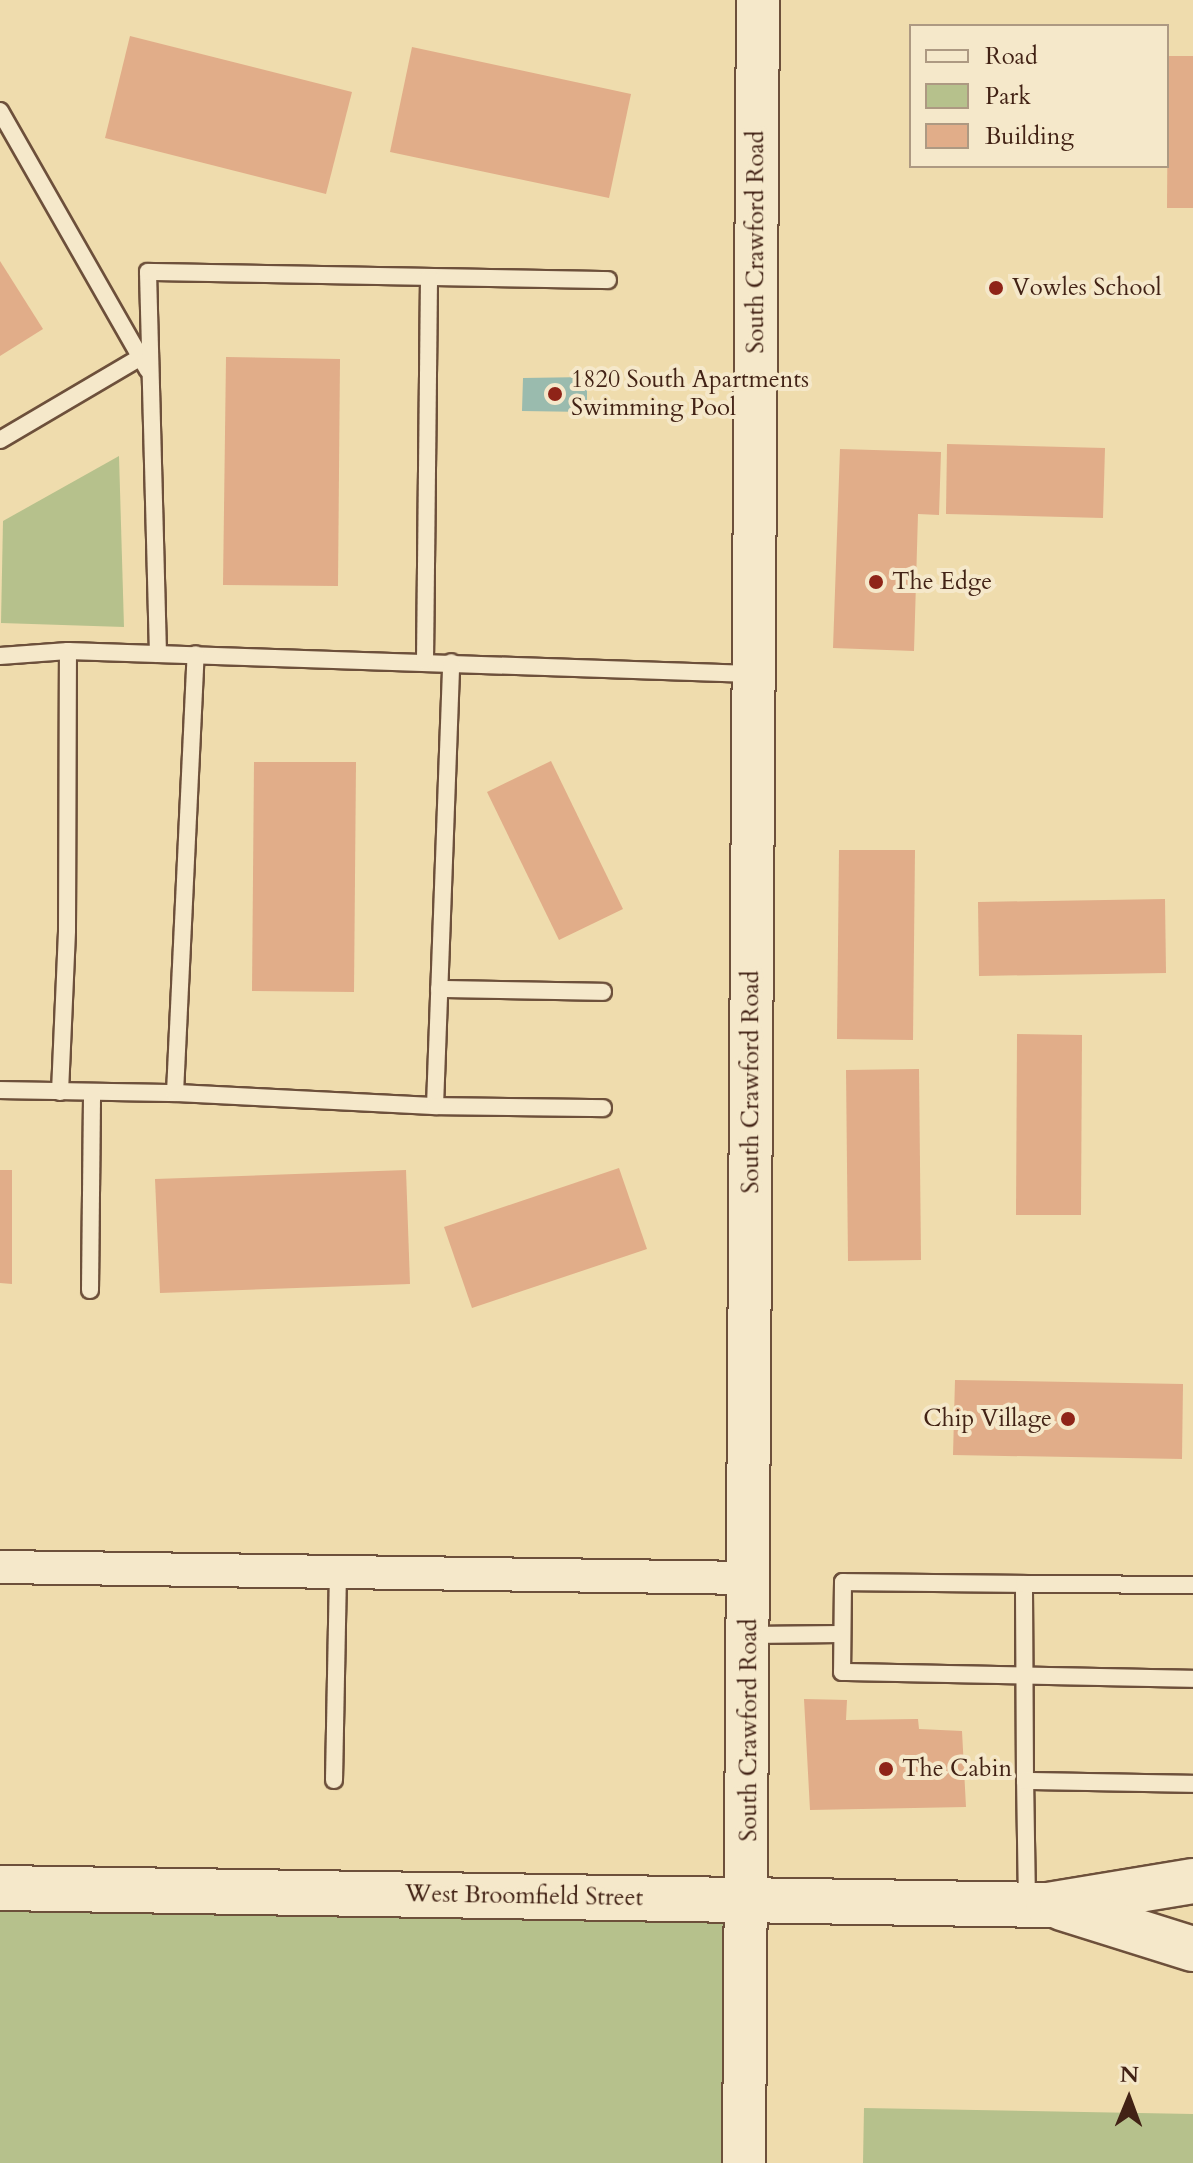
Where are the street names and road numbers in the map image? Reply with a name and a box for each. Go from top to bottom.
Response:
street label: South Crawford Road [742,130,770,354]
street label: South Crawford Road [737,970,765,1194]
street label: South Crawford Road [735,1618,763,1842]
street label: West Broomfield Street [405,1880,643,1912]

